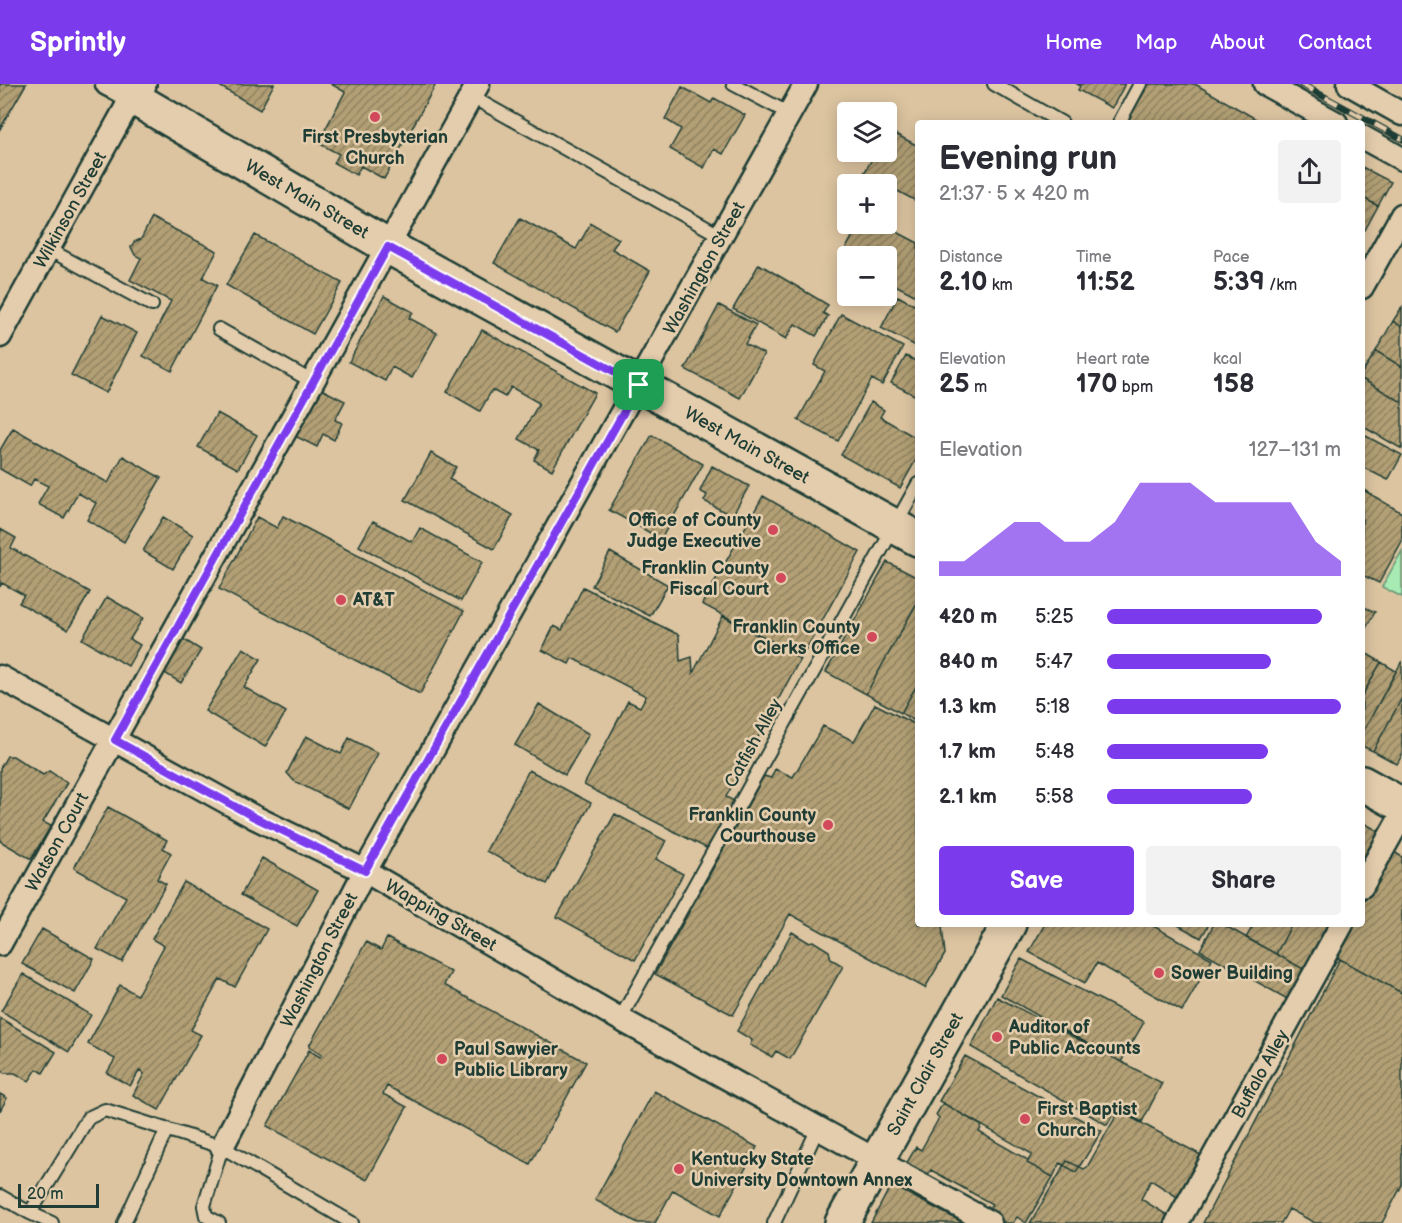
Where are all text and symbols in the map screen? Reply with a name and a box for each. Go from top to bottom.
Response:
text: Sprintly [30,26,126,59]
text: Home [1045,30,1102,55]
text: Map [1135,30,1177,55]
text: About [1210,30,1265,55]
text: Contact [1298,30,1372,55]
map controls [837,102,897,306]
button: layers [837,102,897,162]
marker: First Presbyterian Church [368,110,382,124]
place label: First Presbyterian Church [302,127,448,169]
text: Evening run [939,139,1117,179]
button: share [1278,140,1341,203]
street label: Wilkinson Street [30,148,111,272]
street label: West Main Street [241,155,373,244]
button: + [837,174,897,234]
text: 21:37 · 5 × 420 m [939,182,1089,206]
street label: Washington Street [659,198,750,338]
button: − [837,246,897,306]
text: Distance [939,248,1003,267]
text: Time [1076,248,1111,267]
text: Pace [1213,248,1249,267]
text: 2.10 [939,267,987,298]
text: 11:52 [1076,267,1135,298]
text: 5:39 [1213,267,1265,298]
text: km [987,276,1013,295]
text: /km [1265,276,1297,295]
text: Elevation [939,350,1006,369]
text: Heart rate [1076,350,1150,369]
text: kcal [1213,350,1242,369]
pin [613,359,664,410]
icon: arrive [622,368,655,401]
text: 25 [939,369,970,400]
text: 170 [1076,369,1118,400]
text: 158 [1213,369,1255,400]
text: m [970,378,987,397]
text: bpm [1118,378,1153,397]
street label: West Main Street [681,402,813,489]
text: Elevation [939,438,1022,462]
text: 127–131 m [1249,438,1341,462]
place label: Office of County Judge Executive [627,510,762,552]
marker: Office of County Judge Executive [766,523,780,537]
place label: Franklin County Fiscal Court [641,558,770,600]
marker: Franklin County Fiscal Court [774,571,788,585]
place label: AT&T [352,590,396,611]
marker: AT&T [334,593,348,607]
text: 420 m [939,605,997,629]
text: 5:25 [1035,605,1074,629]
place label: Franklin County Clerks Office [732,617,861,659]
marker: Franklin County Clerks Office [865,630,879,644]
text: 840 m [939,650,998,674]
text: 5:47 [1035,650,1073,674]
street label: Catfish Alley [720,694,787,791]
text: 1.3 km [939,695,996,719]
text: 5:18 [1035,695,1070,719]
text: 1.7 km [939,740,996,764]
text: 5:48 [1035,740,1074,764]
text: 2.1 km [939,785,997,809]
text: 5:58 [1035,785,1074,809]
street label: Watson Court [22,789,94,896]
place label: Franklin County Courthouse [688,805,817,847]
marker: Franklin County Courthouse [821,818,835,832]
button: Save [939,846,1134,915]
button: Share [1146,846,1341,915]
street label: Wapping Street [381,875,501,956]
street label: Washington Street [276,889,363,1031]
place label: Sower Building [1171,963,1293,984]
marker: Sower Building [1152,966,1166,980]
street label: Saint Clair Street [883,1009,968,1139]
place label: Auditor of Public Accounts [1008,1017,1141,1059]
street label: Buffalo Alley [1227,1025,1294,1122]
marker: Auditor of Public Accounts [990,1030,1004,1044]
place label: Paul Sawyier Public Library [454,1039,569,1081]
marker: Paul Sawyier Public Library [435,1052,449,1066]
place label: First Baptist Church [1037,1099,1137,1141]
marker: First Baptist Church [1018,1112,1032,1126]
place label: Kentucky State University Downtown Annex [691,1149,912,1191]
marker: Kentucky State University Downtown Annex [672,1162,686,1176]
scale bar [18,1181,99,1208]
text: 20 m [27,1185,63,1204]

